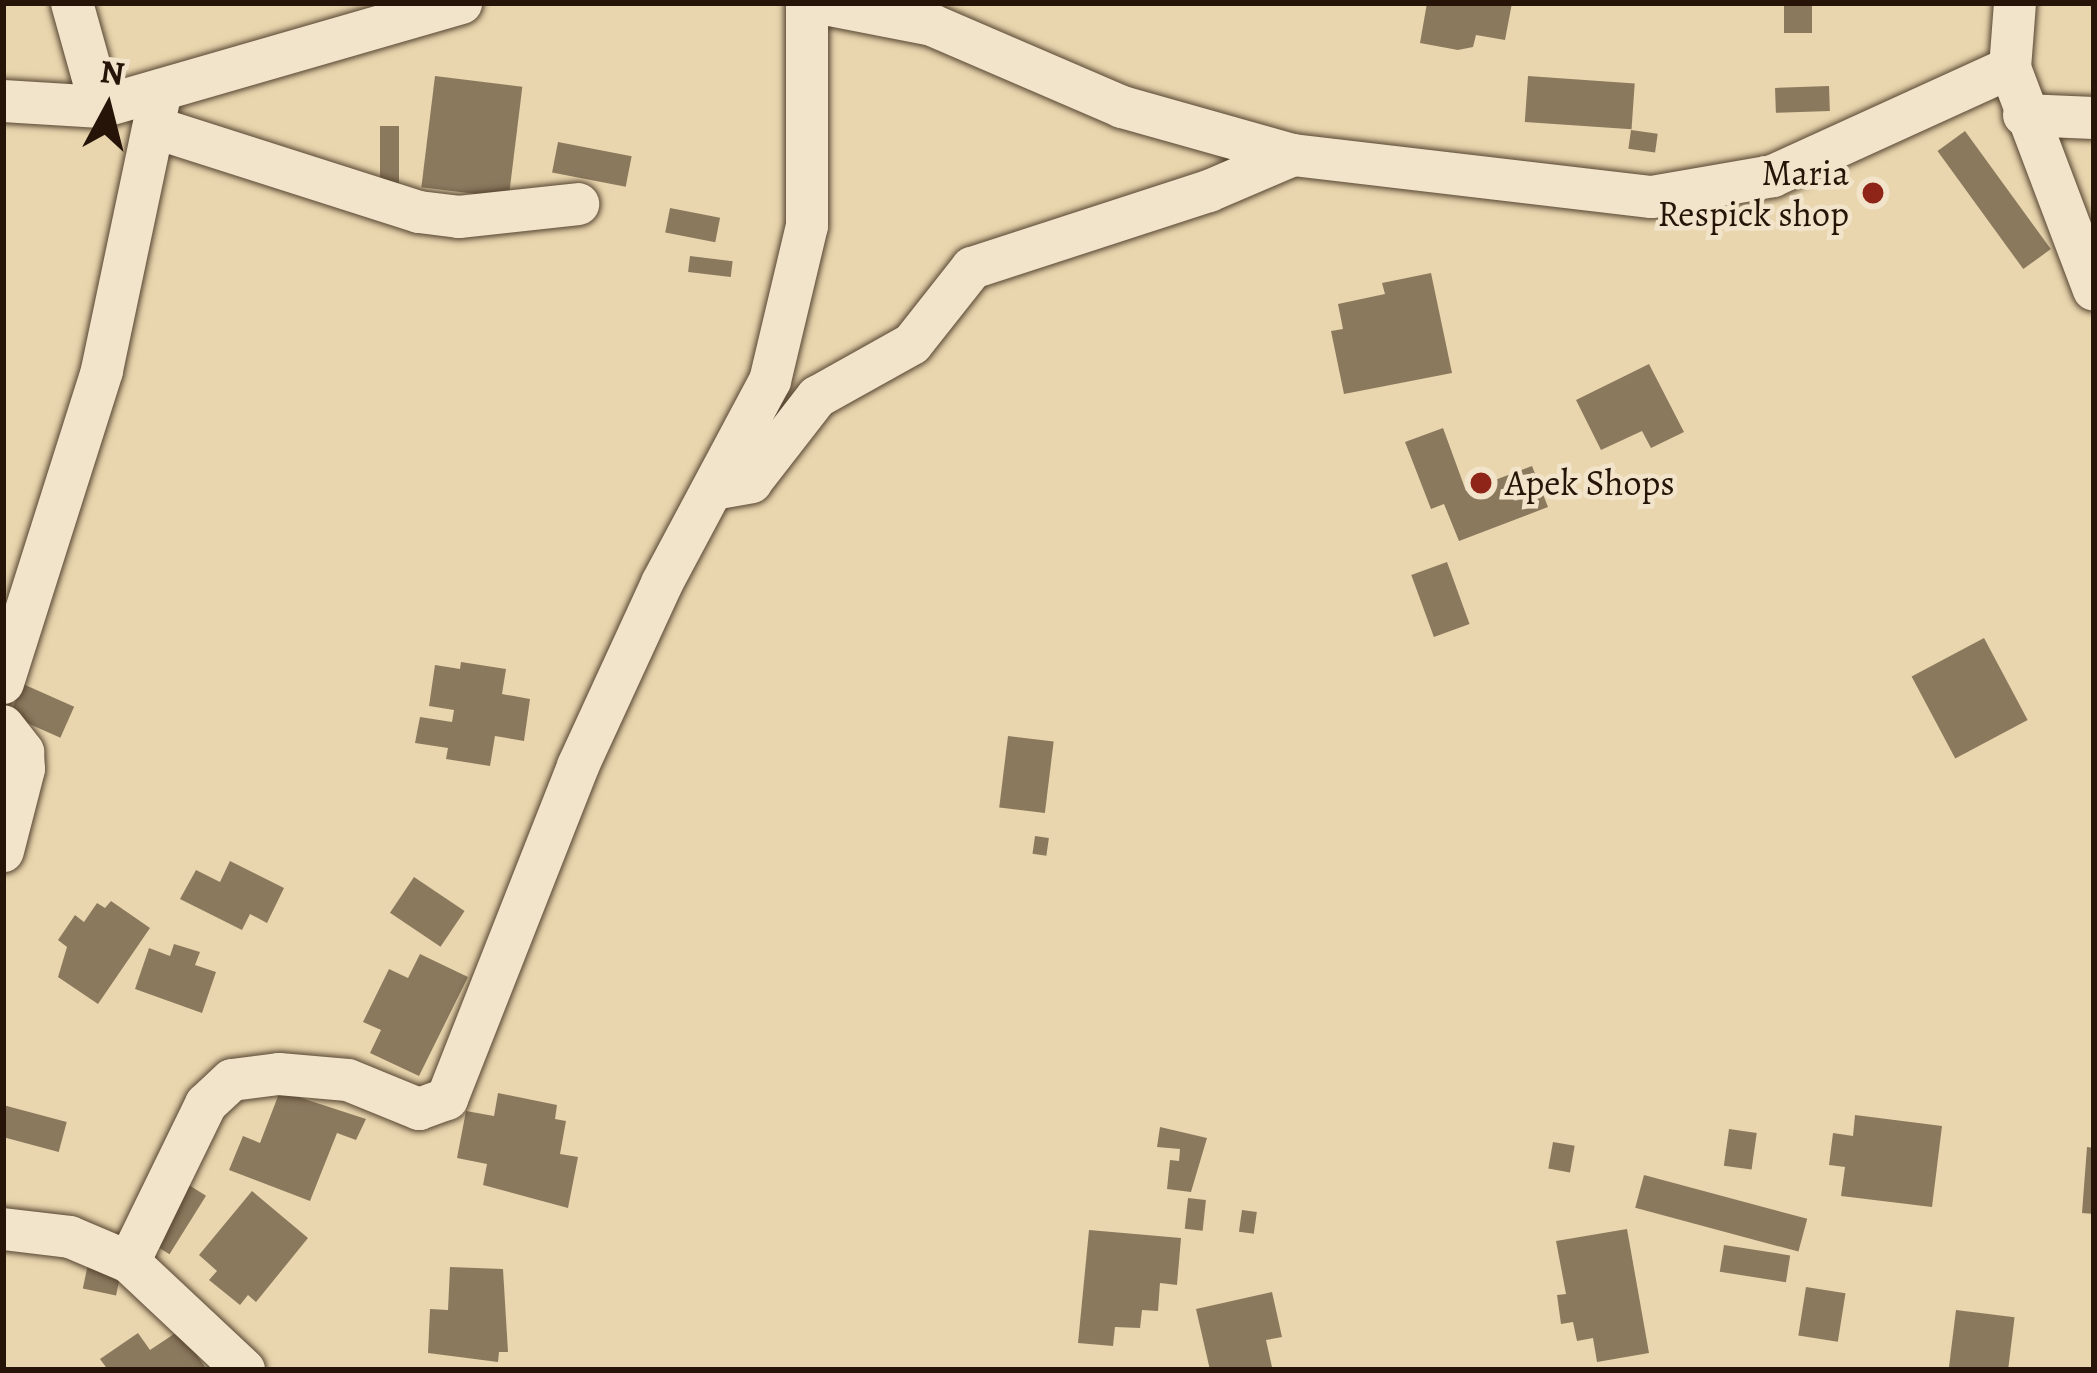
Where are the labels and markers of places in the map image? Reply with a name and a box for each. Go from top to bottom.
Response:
place label: Maria Respick shop [1657,150,1849,235]
marker: Maria Respick shop [1860,180,1886,206]
place label: Apek Shops [1505,461,1675,505]
marker: Apek Shops [1468,470,1494,496]

